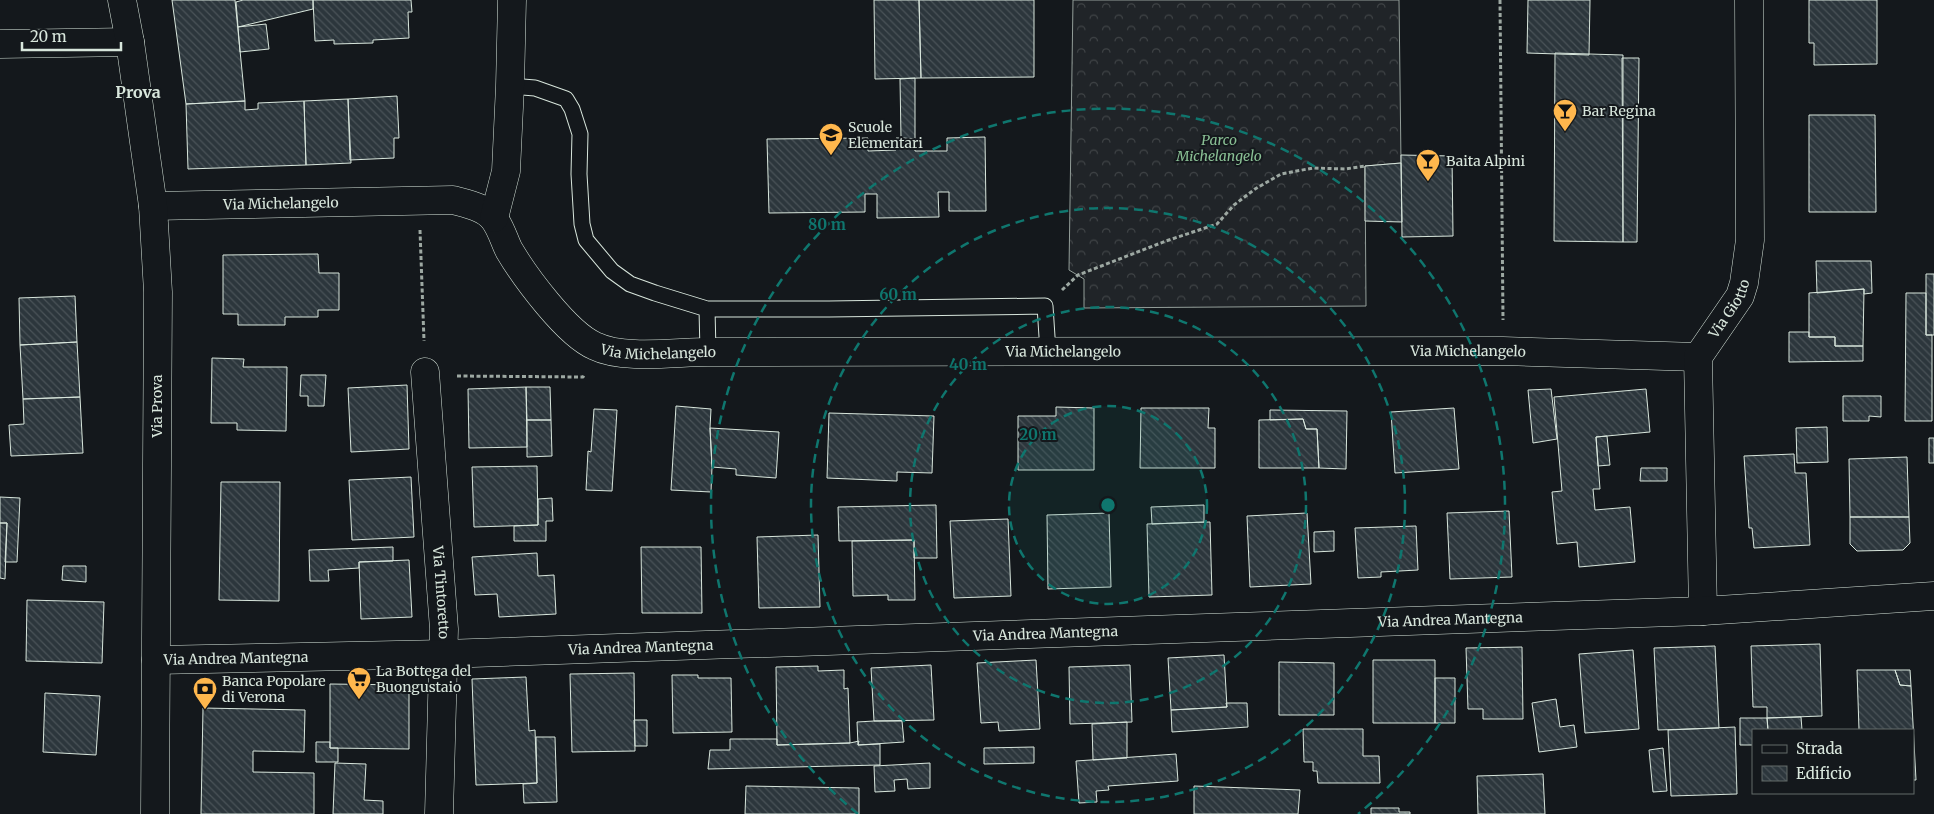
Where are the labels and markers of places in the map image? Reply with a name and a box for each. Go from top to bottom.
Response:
bar icon: Bar Regina [1552,98,1578,132]
place label: Bar Regina [1582,102,1656,120]
place label: Scuole Elementari [848,118,923,152]
school or university icon: Scuole Elementari [818,122,844,156]
bar icon: Baita Alpini [1415,148,1441,182]
place label: Baita Alpini [1446,152,1526,170]
centre of rings [1099,496,1117,514]
place label: La Bottega del Buongustaio [376,662,472,696]
supermarket icon: La Bottega del Buongustaio [346,666,372,700]
place label: Banca Popolare di Verona [222,672,325,706]
bank icon: Banca Popolare di Verona [192,676,218,710]

